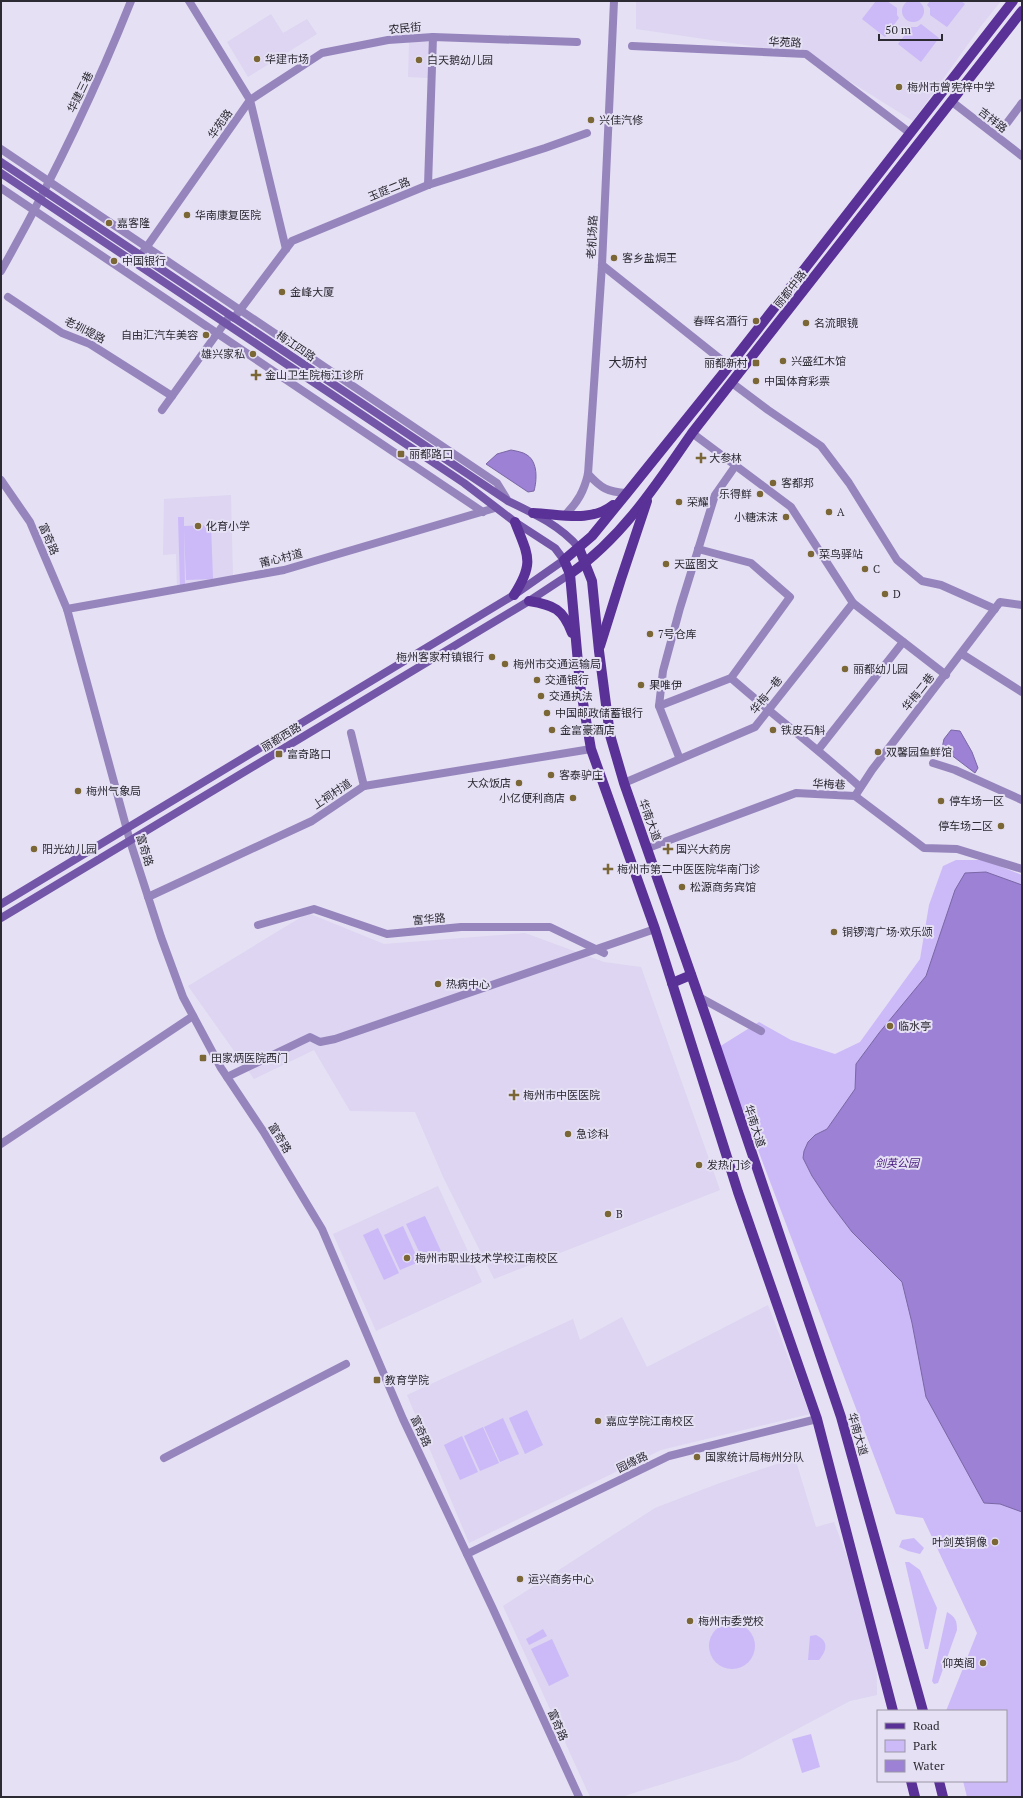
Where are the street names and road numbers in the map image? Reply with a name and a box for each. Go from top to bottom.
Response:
street label: 农民街 [388,20,422,36]
street label: 华苑路 [768,34,802,50]
street label: 华建三巷 [64,69,96,115]
street label: 吉祥路 [976,104,1010,136]
street label: 华苑路 [205,106,235,142]
street label: 玉庭二路 [366,174,412,204]
street label: 老机场路 [584,215,600,259]
street label: 丽都中路 [771,267,809,311]
street label: 老圳堤路 [62,314,108,346]
street label: 梅江四路 [274,328,318,364]
street label: 富奇路 [36,521,62,557]
street label: 莆心村道 [258,546,304,570]
street label: 华梅二巷 [899,670,937,714]
street label: 华梅一巷 [747,673,785,717]
street label: 丽都西路 [259,720,303,754]
street label: 上祠村道 [310,776,354,812]
street label: 华梅巷 [812,776,846,792]
street label: 华南大道 [636,797,664,843]
street label: 富奇路 [133,832,157,868]
street label: 富华路 [412,911,446,927]
street label: 华南大道 [742,1103,768,1149]
street label: 富奇路 [266,1120,294,1156]
street label: 华南大道 [845,1411,871,1457]
street label: 富奇路 [408,1413,434,1449]
street label: 园缘路 [614,1448,650,1476]
street label: 富奇路 [545,1707,571,1743]

